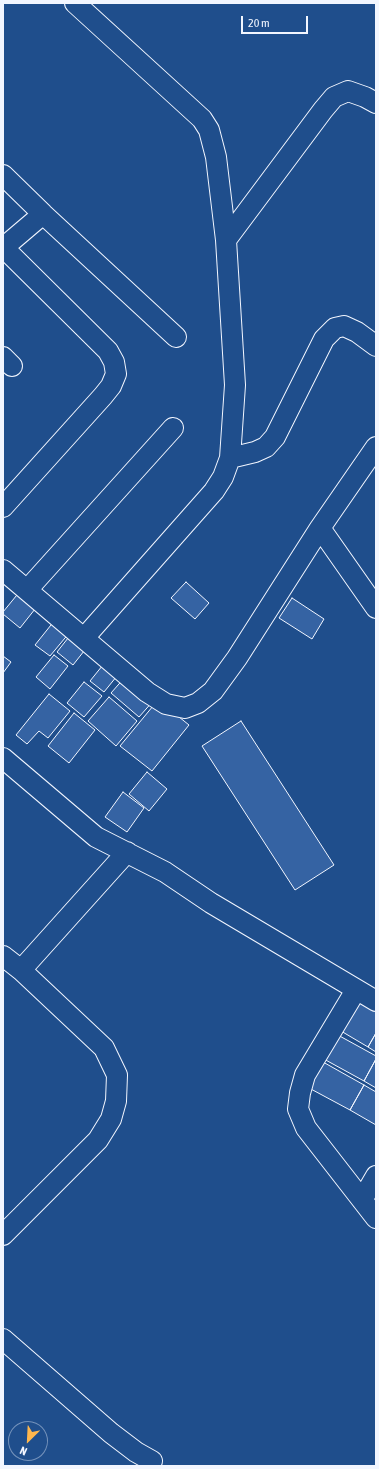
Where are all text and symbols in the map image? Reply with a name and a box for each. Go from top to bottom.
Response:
scale bar [243,8,310,34]
text: 20 m [248,16,270,30]
north arrow [8,1421,48,1461]
text: N [18,1444,29,1458]

